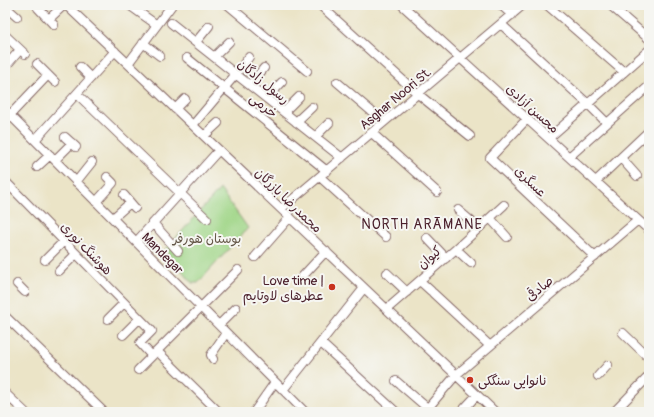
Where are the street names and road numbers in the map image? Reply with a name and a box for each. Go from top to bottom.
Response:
street label: رسول زادگان [234,56,293,108]
street label: Asghar Noori St. [357,64,435,133]
street label: محسن آزادی [503,81,562,137]
street label: خرمی [246,90,280,123]
street label: عسگری [511,163,549,201]
street label: محمدرضا بازرگان [252,165,325,237]
street label: هوشنگ نوری [57,219,115,279]
street label: Mandegar [138,229,187,278]
street label: کیوان [414,243,445,273]
street label: صادقی [522,272,557,305]

